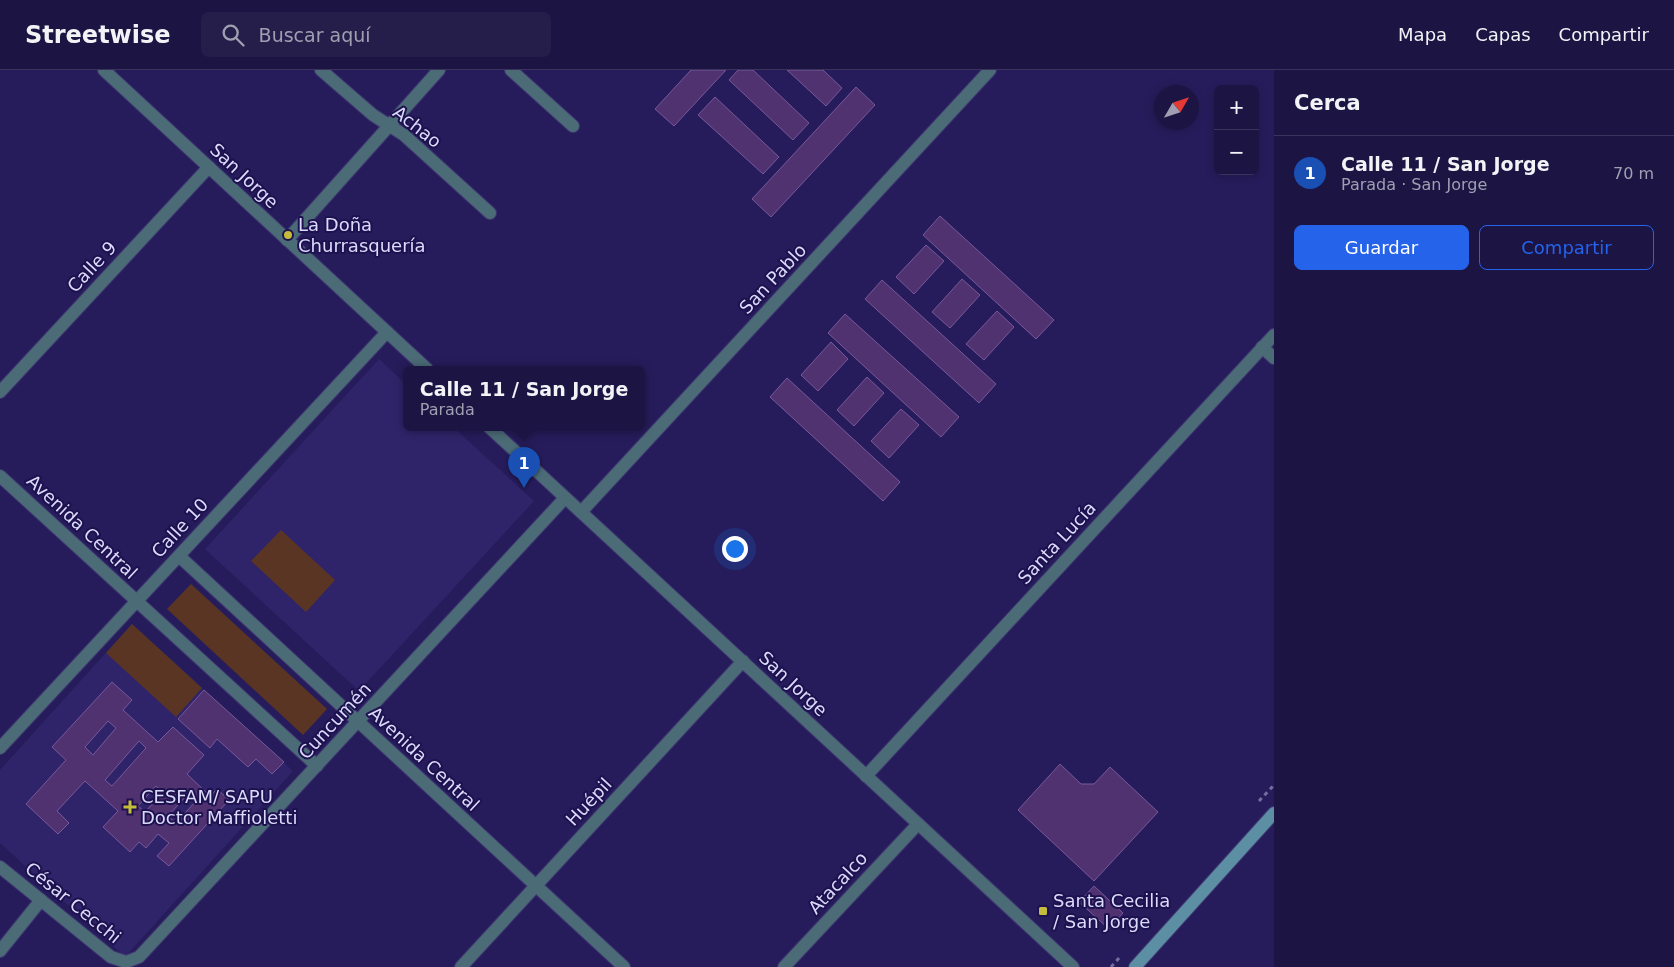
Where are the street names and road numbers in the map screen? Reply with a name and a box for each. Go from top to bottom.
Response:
street label: Achao [389,101,446,152]
street label: San Jorge [206,139,283,212]
street label: Calle 9 [63,237,120,296]
street label: San Pablo [735,239,810,318]
street label: Avenida Central [23,470,142,583]
street label: Calle 10 [147,494,212,562]
street label: Santa Lucía [1013,497,1100,588]
street label: San Jorge [755,647,832,720]
street label: Cuncumén [294,678,375,763]
street label: Avenida Central [365,702,484,815]
street label: Huépil [561,773,616,830]
street label: Atacalco [804,847,872,918]
street label: César Cecchi [21,858,125,948]

